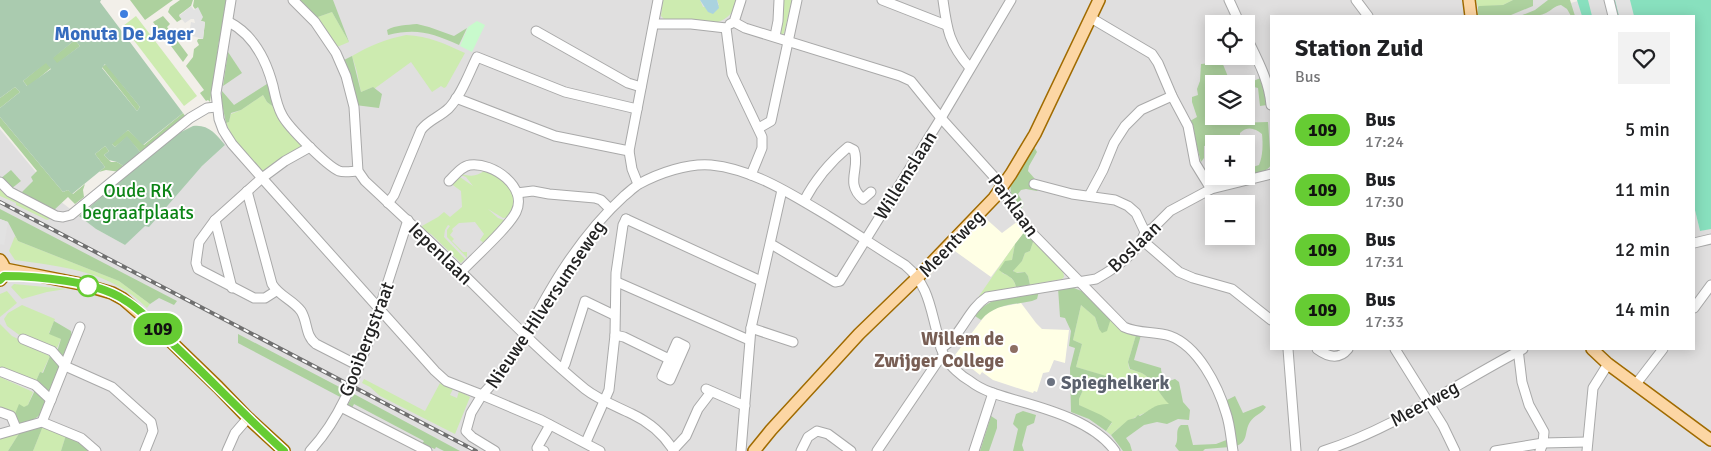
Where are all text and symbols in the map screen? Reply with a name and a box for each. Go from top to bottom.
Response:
marker: Monuta De Jager [118,8,130,20]
map controls [1205,15,1255,245]
button: locate [1205,15,1255,65]
place label: Monuta De Jager [54,22,194,46]
button: heart [1618,32,1670,84]
text: Station Zuid [1295,33,1423,63]
text: Bus [1295,67,1320,87]
button: layers [1205,75,1255,125]
text: Bus [1365,108,1396,132]
text: 5 min [1625,118,1670,142]
text: 109 [1308,119,1337,141]
street label: Willemslaan [869,127,943,224]
text: 17:24 [1365,132,1404,152]
button: + [1205,135,1255,185]
text: Bus [1365,168,1396,192]
street label: Parklaan [982,170,1044,242]
text: 11 min [1615,178,1670,202]
park label: Oude RK begraafplaats [82,179,194,225]
text: 109 [1308,179,1337,201]
text: 17:30 [1365,192,1404,212]
button: − [1205,195,1255,245]
street label: Meentweg [914,205,990,282]
street label: Nieuwe Hilversumseweg [481,216,611,393]
street label: Boslaan [1103,216,1166,278]
street label: Iepenlaan [403,217,478,290]
text: Bus [1365,228,1396,252]
text: 12 min [1615,238,1670,262]
text: 109 [1308,239,1337,261]
text: 17:31 [1365,252,1404,272]
unlabelled marker [77,275,99,297]
street label: Gooibergstraat [334,278,400,400]
text: Bus [1365,288,1396,312]
text: 14 min [1615,298,1670,322]
text: 109 [1308,299,1337,321]
text: 17:33 [1365,312,1404,332]
line badge: 109 [129,313,187,345]
text: 109 [143,318,173,340]
place label: Willem de Zwijger College [874,327,1004,373]
marker: Willem de Zwijger College [1008,343,1020,355]
place label: Spieghelkerk [1061,371,1169,395]
street label: Meerweg [1386,375,1463,432]
marker: Spieghelkerk [1045,376,1057,388]

